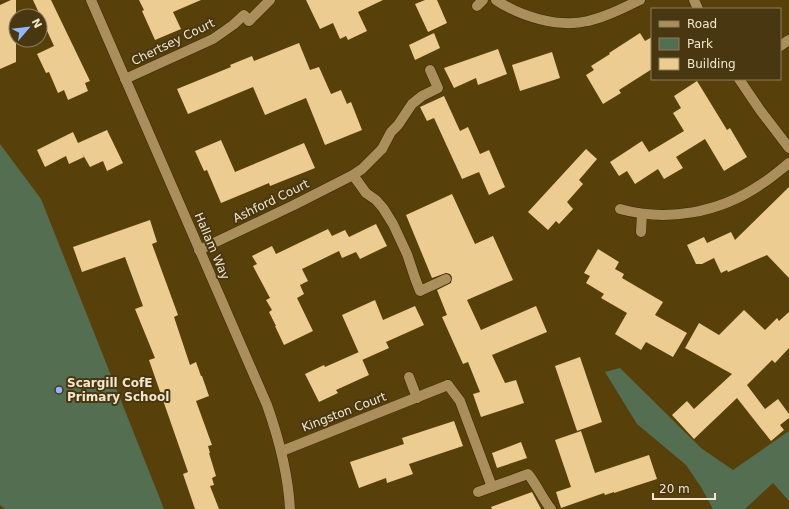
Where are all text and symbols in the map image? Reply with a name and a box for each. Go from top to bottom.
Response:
north arrow [8,8,48,48]
legend [651,8,781,80]
text: N [28,16,44,31]
street label: Chertsey Court [129,16,217,68]
text: Road [687,17,717,31]
text: Park [687,37,713,51]
text: Building [687,57,736,71]
street label: Ashford Court [231,176,312,225]
street label: Hallam Way [192,210,232,282]
place label: Scargill CofE Primary School [67,376,169,404]
marker: Scargill CofE Primary School [54,385,64,395]
street label: Kingston Court [300,389,388,435]
scale bar [653,475,715,501]
text: 20 m [659,482,690,496]

